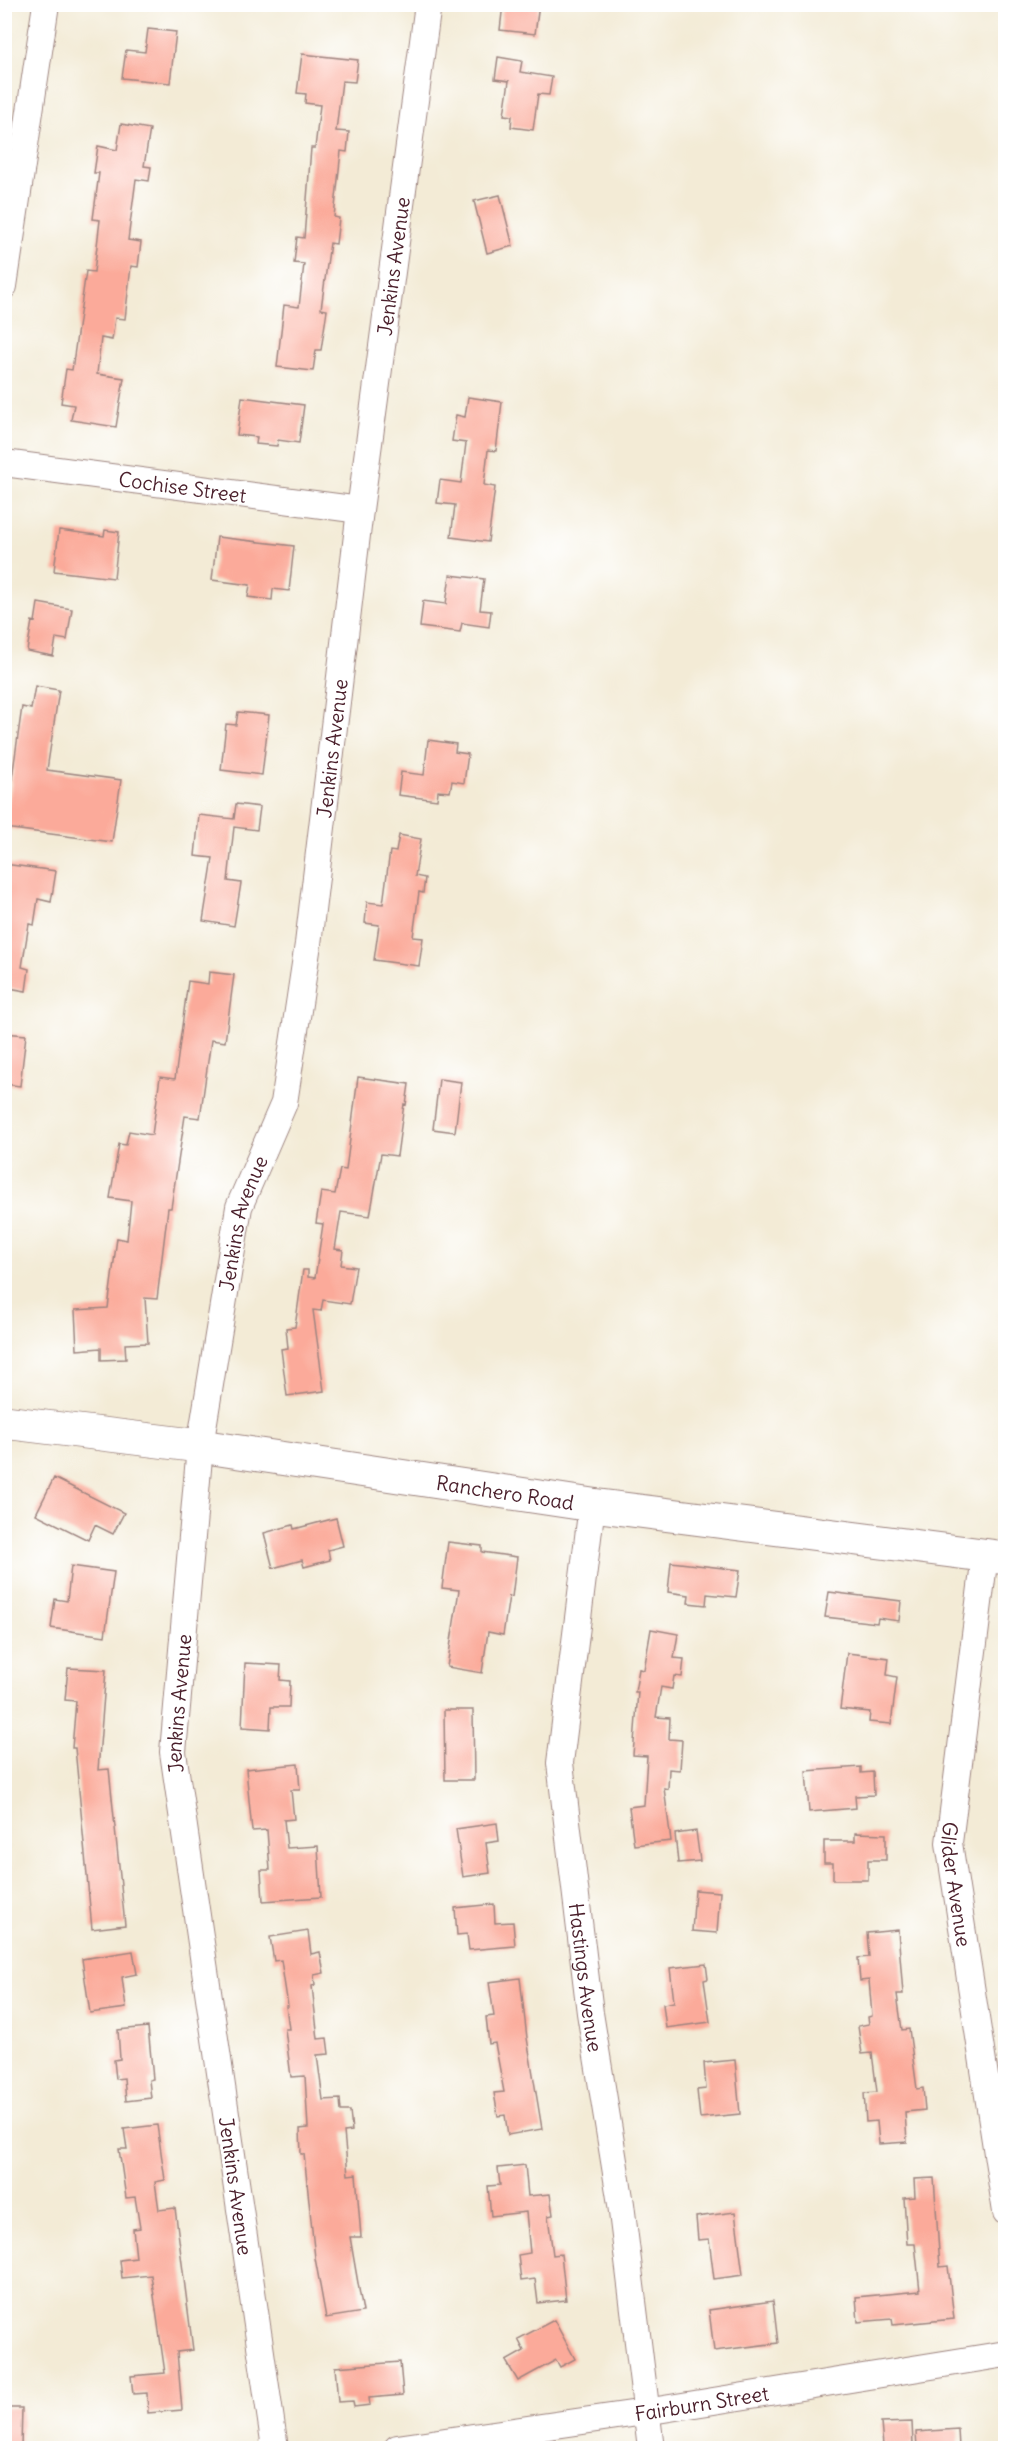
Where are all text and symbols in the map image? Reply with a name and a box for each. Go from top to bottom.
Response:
street label: Jenkins Avenue [371,195,414,337]
street label: Cochise Street [117,466,248,507]
street label: Jenkins Avenue [311,677,352,819]
street label: Jenkins Avenue [213,1151,272,1293]
street label: Ranchero Road [434,1469,576,1515]
street label: Jenkins Avenue [161,1633,196,1775]
street label: Glider Avenue [936,1820,977,1948]
street label: Hastings Avenue [564,1902,609,2054]
street label: Jenkins Avenue [214,2115,258,2257]
street label: Fairburn Street [633,2380,771,2426]

